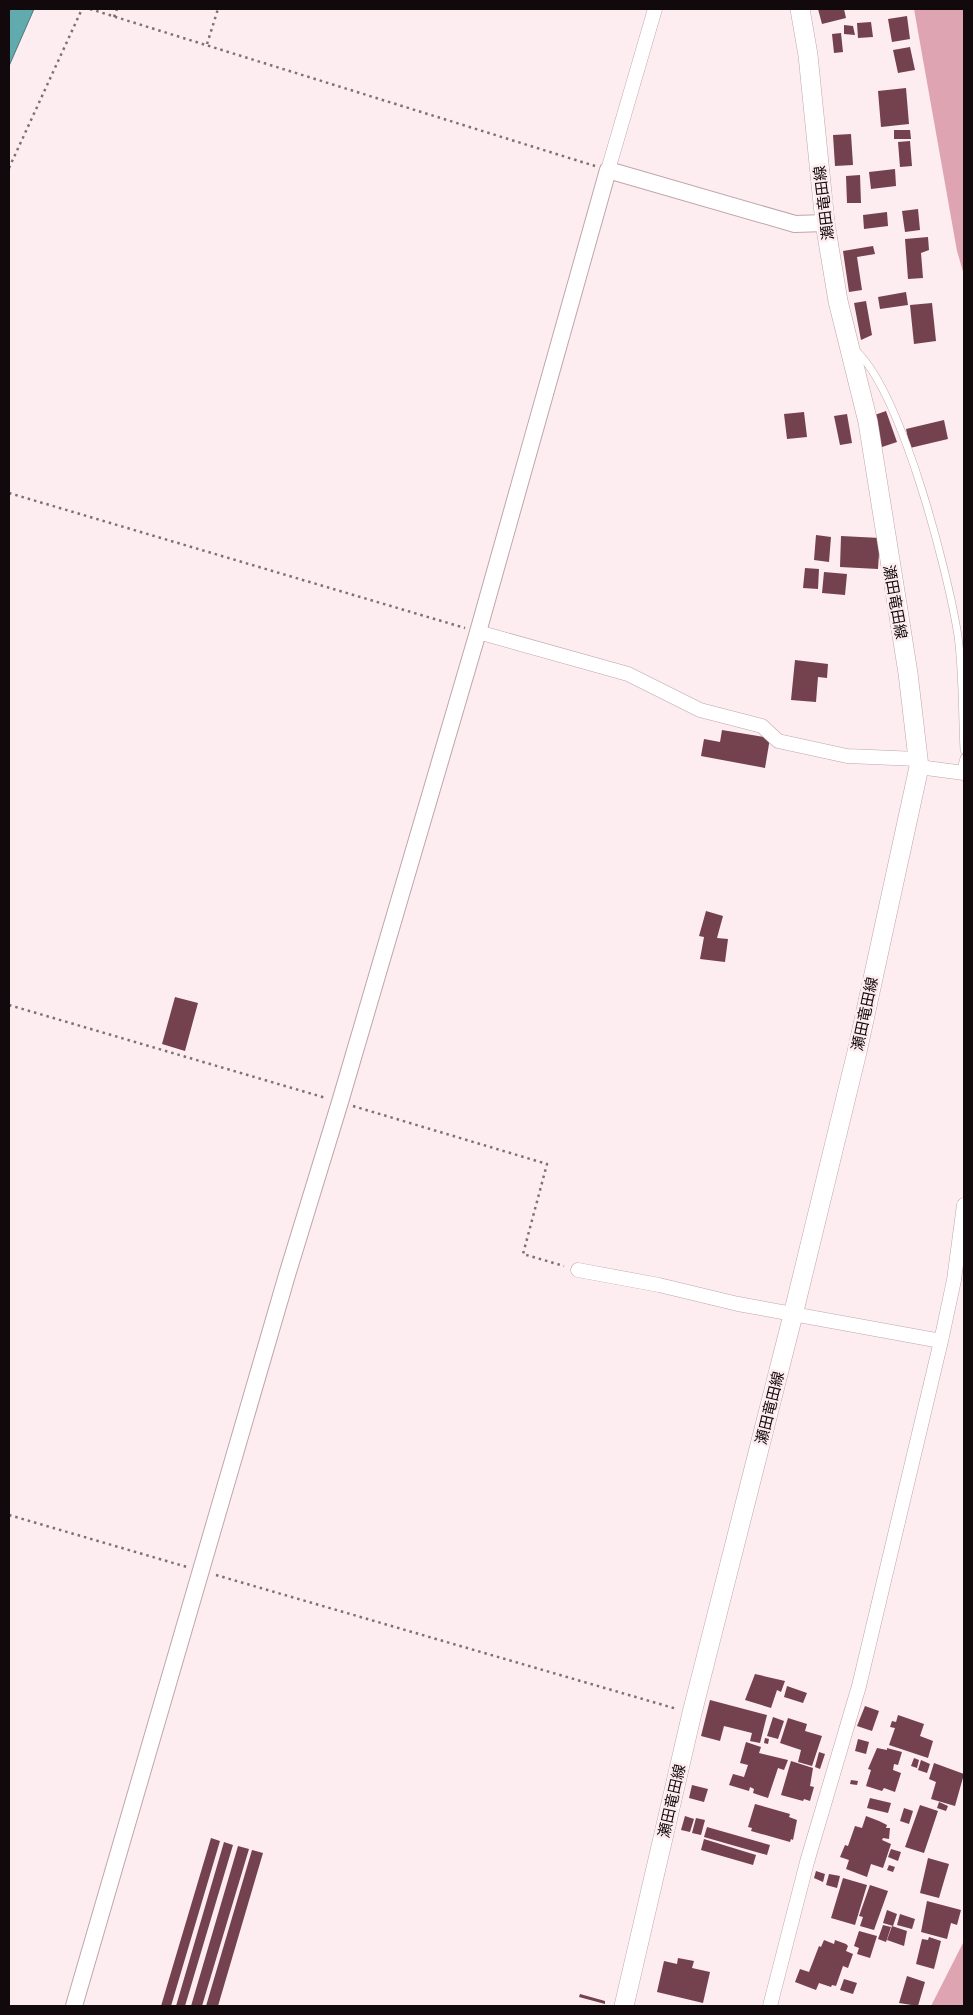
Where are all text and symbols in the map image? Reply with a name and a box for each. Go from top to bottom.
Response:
street label: 瀬田竜田線 [809,165,838,242]
street label: 瀬田竜田線 [879,563,912,641]
street label: 瀬田竜田線 [846,975,883,1053]
street label: 瀬田竜田線 [750,1369,789,1447]
street label: 瀬田竜田線 [653,1762,690,1840]

